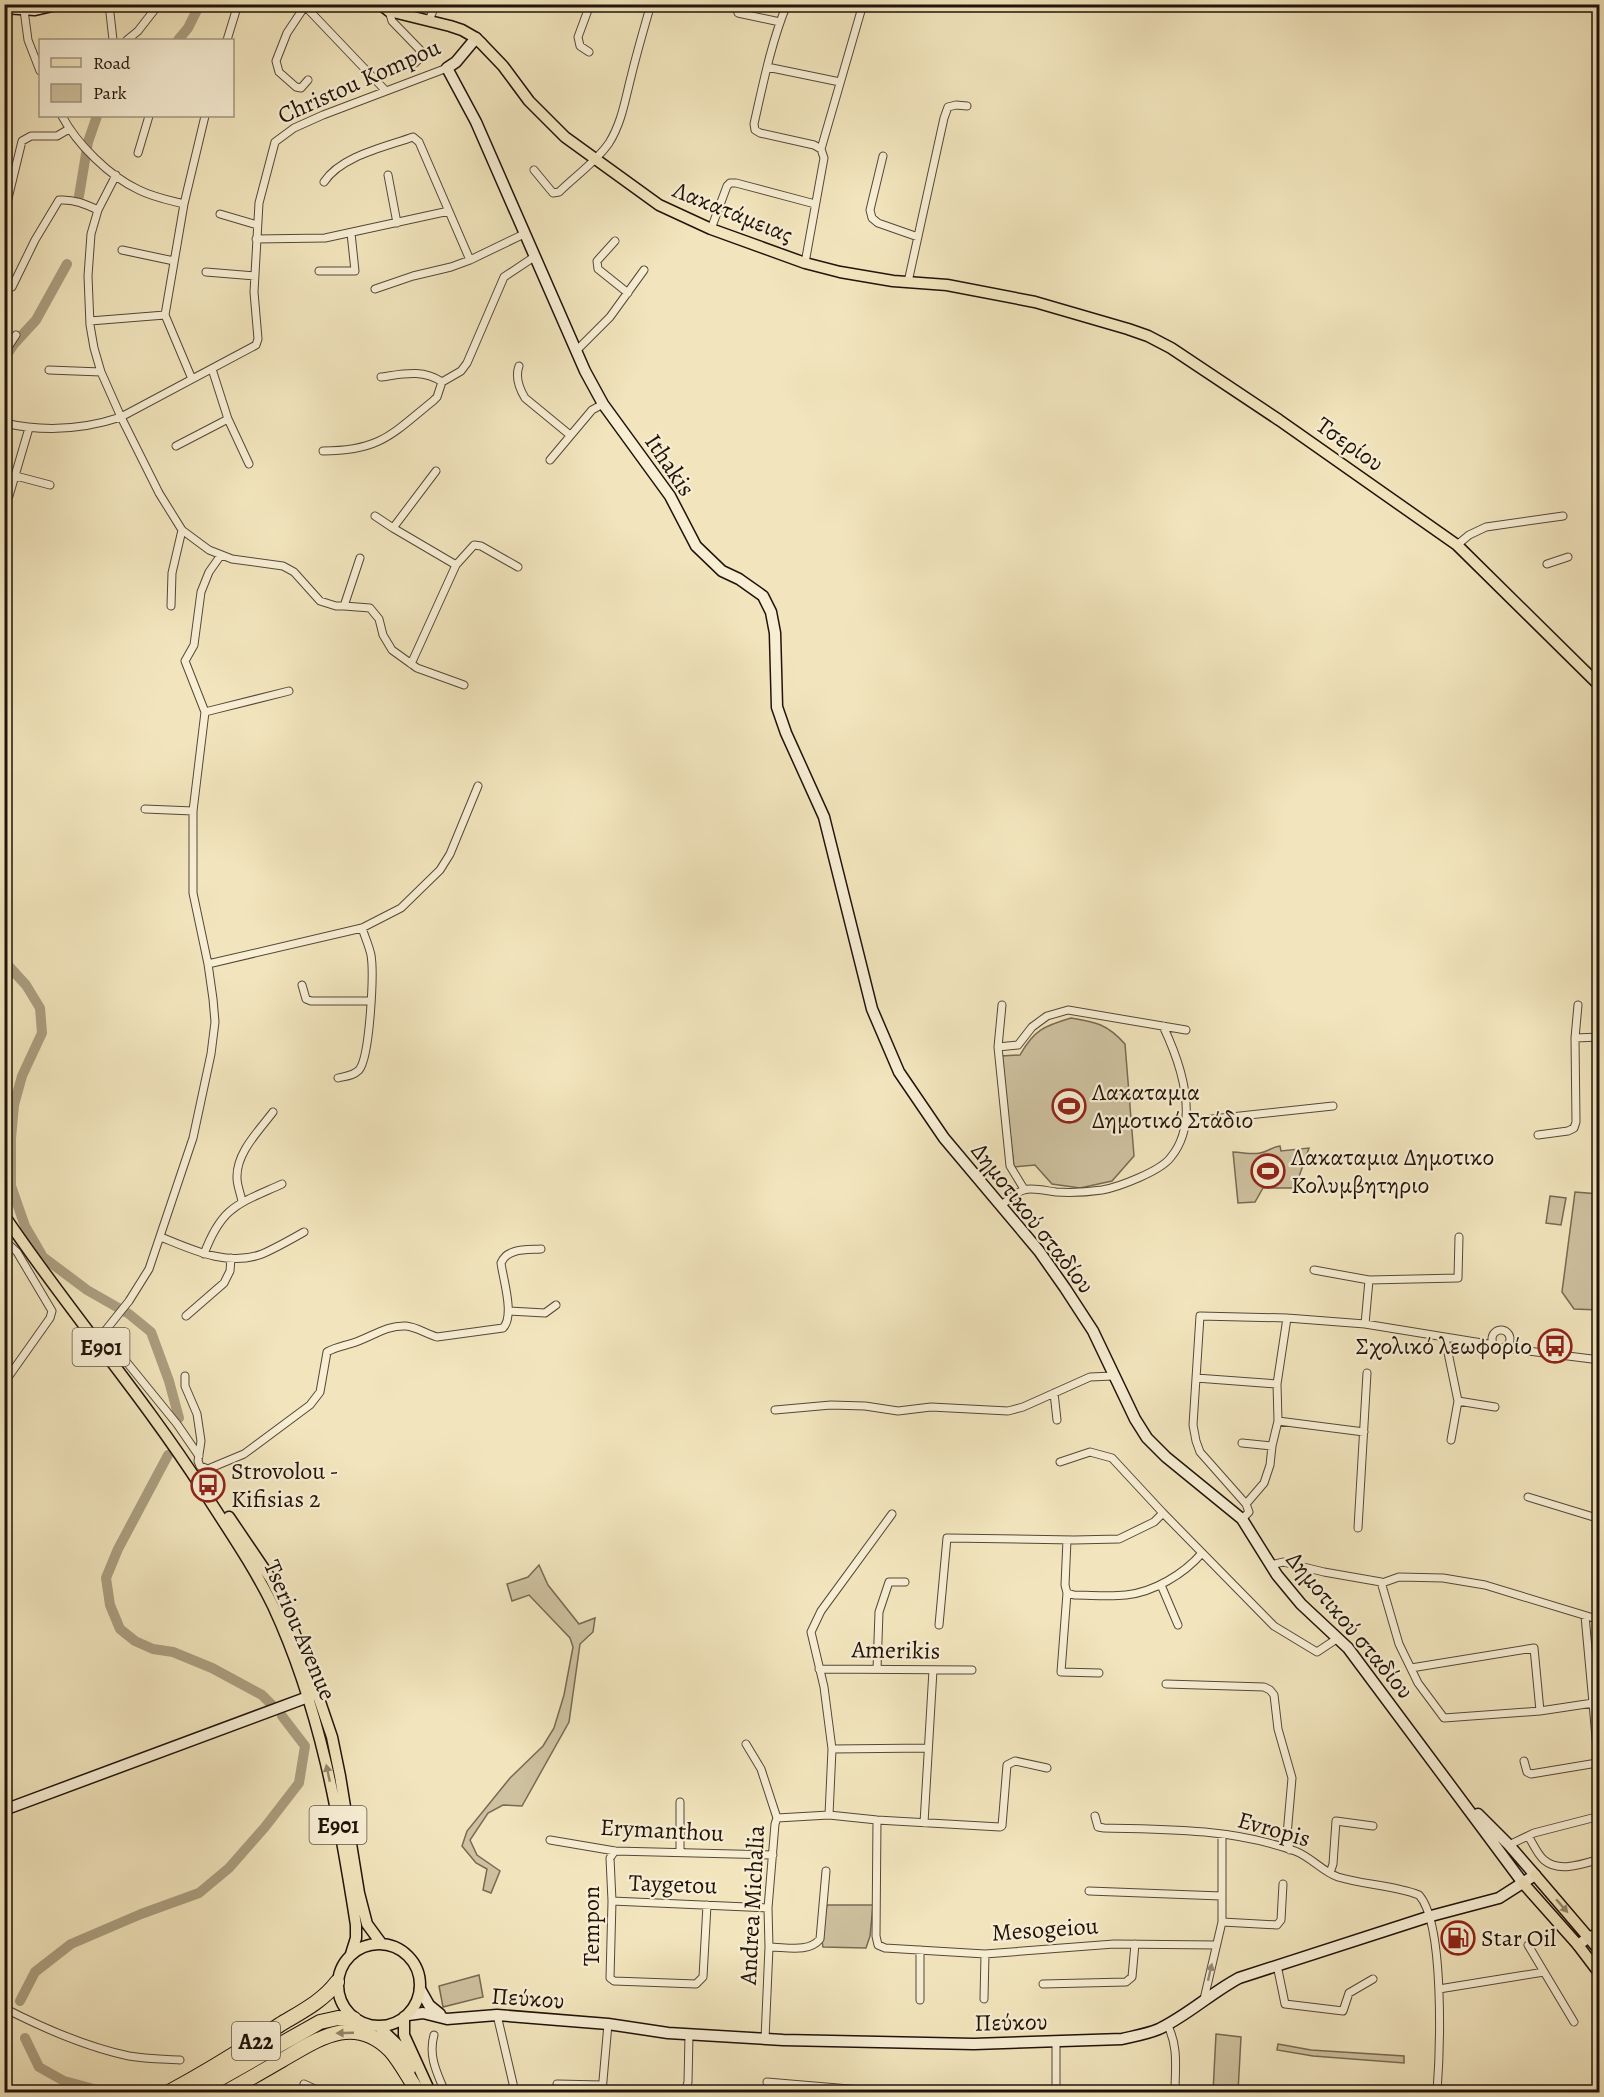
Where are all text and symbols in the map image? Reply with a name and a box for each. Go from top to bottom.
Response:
street label: Christou Kompou [273,31,445,131]
legend [39,39,234,117]
text: Road [93,51,131,75]
text: Park [93,81,127,105]
street label: Λακατάμειας [667,173,798,251]
street label: Τσερίου [1310,409,1390,479]
street label: Ithakis [637,427,703,503]
place label: Λακαταμια Δημοτικό Στάδιο [1091,1076,1253,1136]
sports icon: Λακαταμια Δημοτικό Στάδιο [1051,1088,1087,1124]
street label: Δημοτικού σταδίου [964,1136,1102,1300]
place label: Λακαταμια Δημοτικο Κολυμβητηριο [1290,1141,1494,1201]
sports icon: Λακαταμια Δημοτικο Κολυμβητηριο [1250,1153,1286,1189]
road number: E901 [72,1328,130,1366]
bus stop icon: Σχολικό λεωφορίο [1537,1328,1573,1364]
place label: Σχολικό λεωφορίο [1356,1330,1532,1362]
place label: Strovolou - Kifisias 2 [231,1455,339,1515]
bus stop icon: Strovolou - Kifisias 2 [190,1467,226,1503]
street label: Δημοτικού σταδίου [1279,1545,1421,1705]
street label: Tseriou Avenue [256,1555,344,1705]
street label: Amerikis [850,1633,941,1667]
one-way arrow [323,1763,333,1782]
street label: Evropis [1234,1803,1314,1855]
road number: E901 [310,1806,366,1844]
street label: Erymanthou [599,1811,725,1849]
street label: Andrea Michalia [732,1823,772,1987]
street label: Taygetou [628,1866,718,1902]
street label: Tempon [575,1886,607,1966]
one-way arrow [1555,1898,1568,1913]
street label: Mesogeiou [991,1909,1099,1949]
fuel station icon: Star Oil [1440,1920,1476,1956]
place label: Star Oil [1481,1922,1556,1954]
one-way arrow [1206,1963,1215,1982]
street label: Πεύκου [490,1979,566,2017]
street label: Πεύκου [974,2005,1048,2039]
road number: A22 [232,2022,280,2060]
one-way arrow [336,2028,355,2037]

